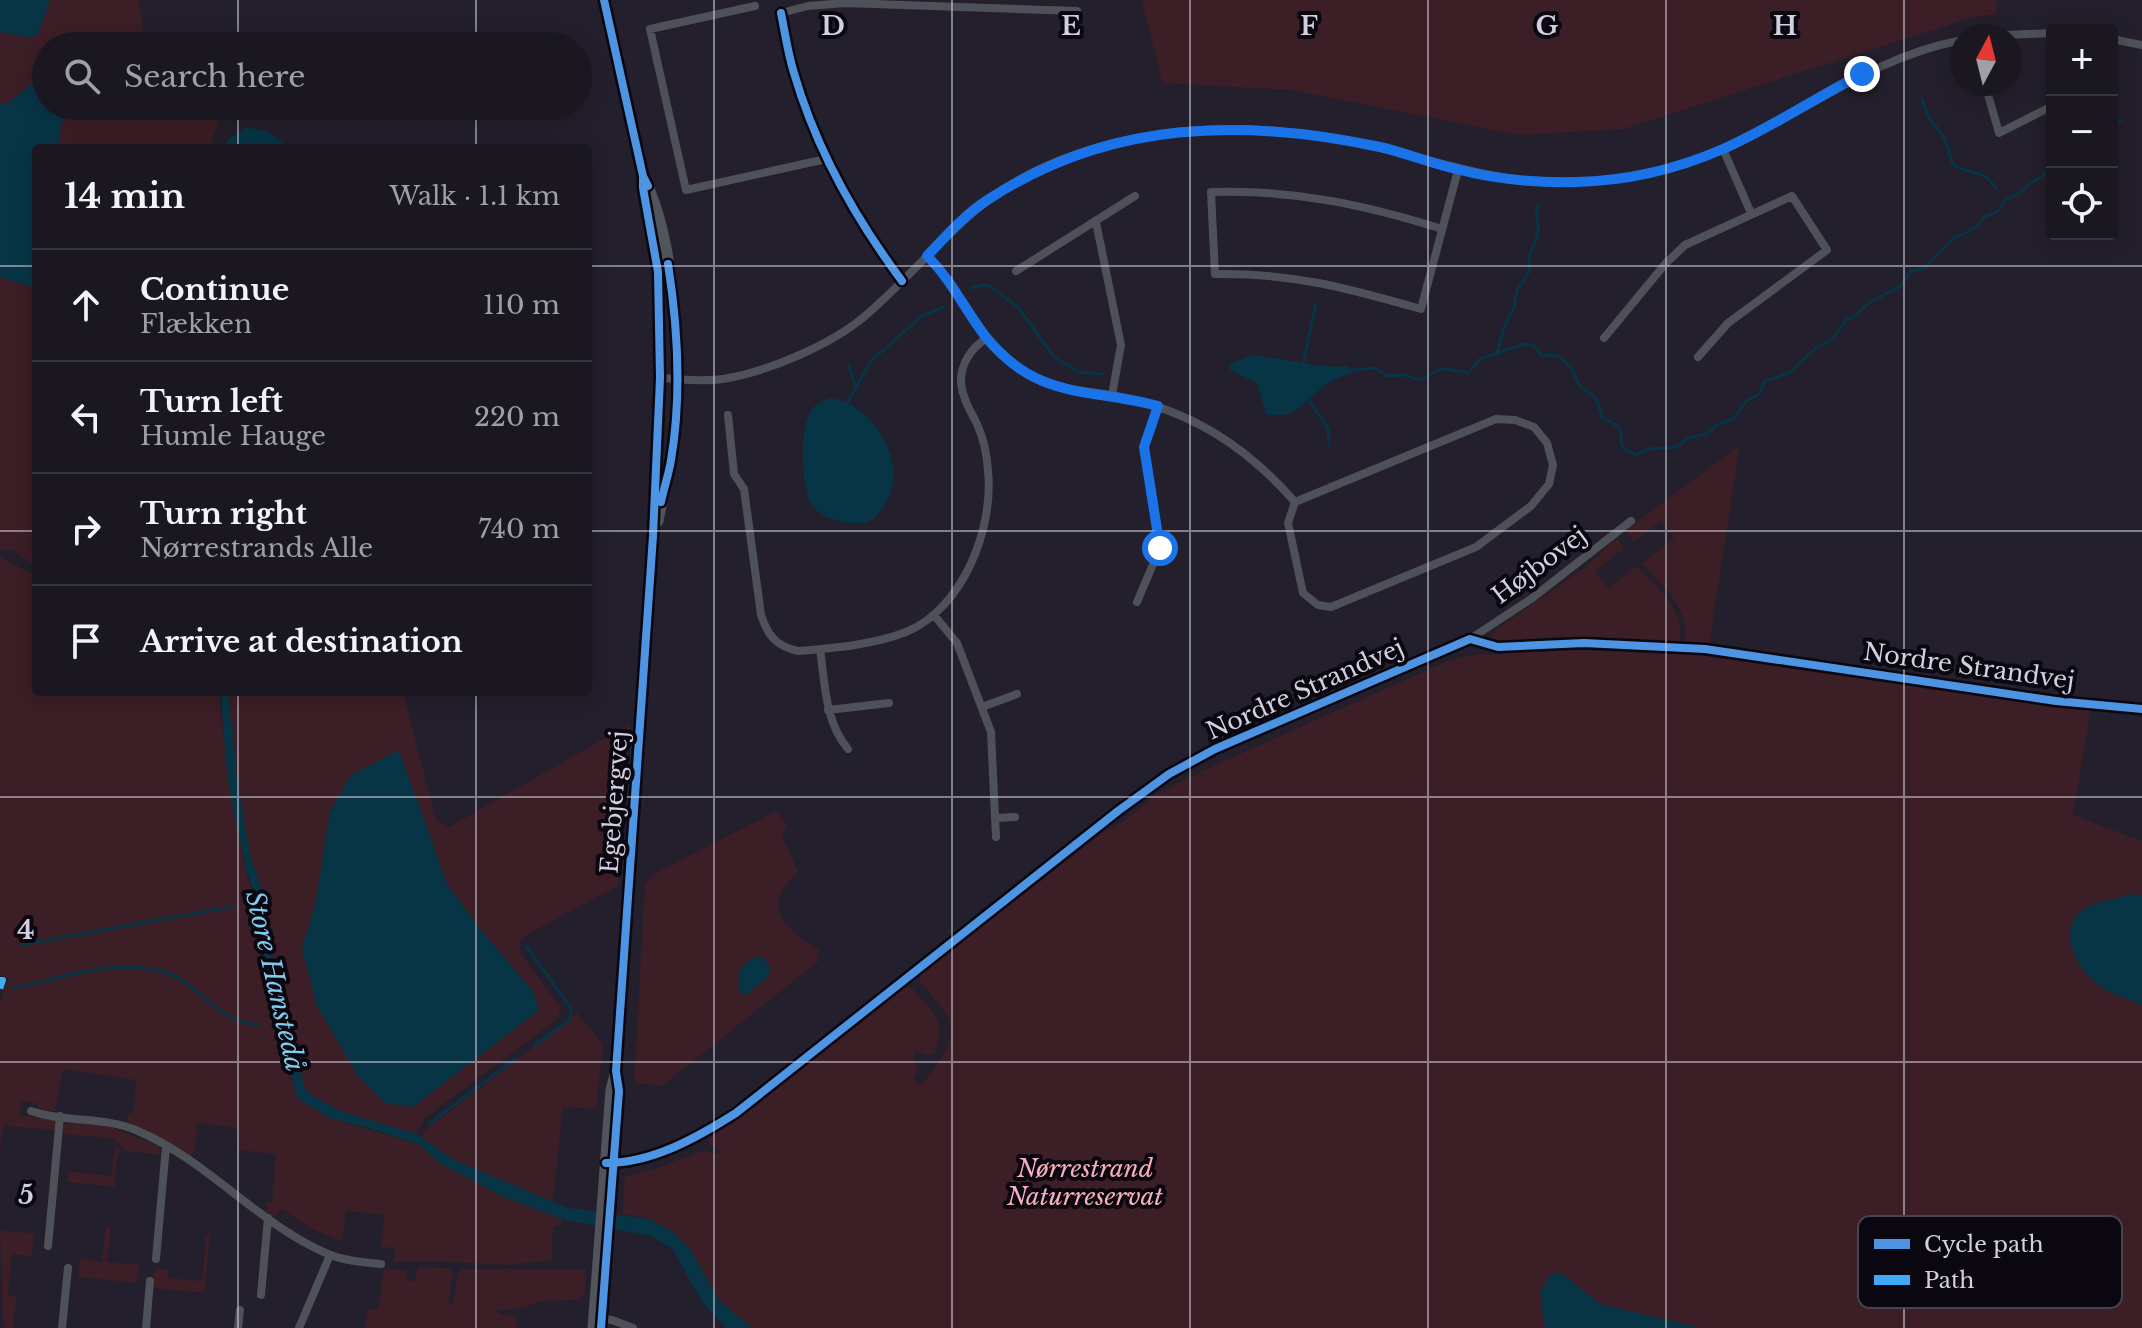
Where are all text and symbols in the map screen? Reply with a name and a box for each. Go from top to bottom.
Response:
text: D [821,10,845,42]
text: E [1061,10,1081,42]
text: F [1300,10,1318,42]
text: G [1536,10,1559,42]
text: H [1773,10,1797,42]
north arrow [1950,24,2022,96]
map controls [2046,24,2118,240]
button: + [2046,24,2118,96]
search box [32,32,592,120]
icon: search [60,54,104,98]
route end [1844,56,1880,92]
text: Search here [124,58,305,95]
button: − [2046,96,2118,168]
button: locate [2046,168,2118,240]
text: 14 min [64,175,185,217]
text: Walk · 1.1 km [389,180,560,212]
text: Continue [140,271,289,308]
icon: ahead [64,283,108,327]
text: 110 m [483,289,560,321]
text: Flækken [140,308,252,340]
text: Turn left [140,383,283,420]
icon: left [64,395,108,439]
text: 220 m [474,401,560,433]
text: Humle Hauge [140,420,326,452]
text: Turn right [140,495,307,532]
icon: right [64,507,108,551]
text: 740 m [478,513,560,545]
street label: Højbovej [1486,520,1592,610]
route start [1142,530,1178,566]
text: Nørrestrands Alle [140,532,373,564]
icon: arrive [64,619,108,663]
text: Arrive at destination [140,623,463,660]
street label: Nordre Strandvej [1202,632,1408,746]
street label: Nordre Strandvej [1862,637,2076,695]
street label: Egebjergvej [595,730,633,874]
water label: Store Hanstedå [239,888,311,1074]
text: 4 [17,914,35,946]
park label: Nørrestrand Naturreservat [1006,1154,1163,1211]
text: 5 [18,1179,34,1211]
legend [1858,1216,2122,1308]
text: Cycle path [1924,1231,2044,1258]
text: Path [1924,1267,1975,1294]

